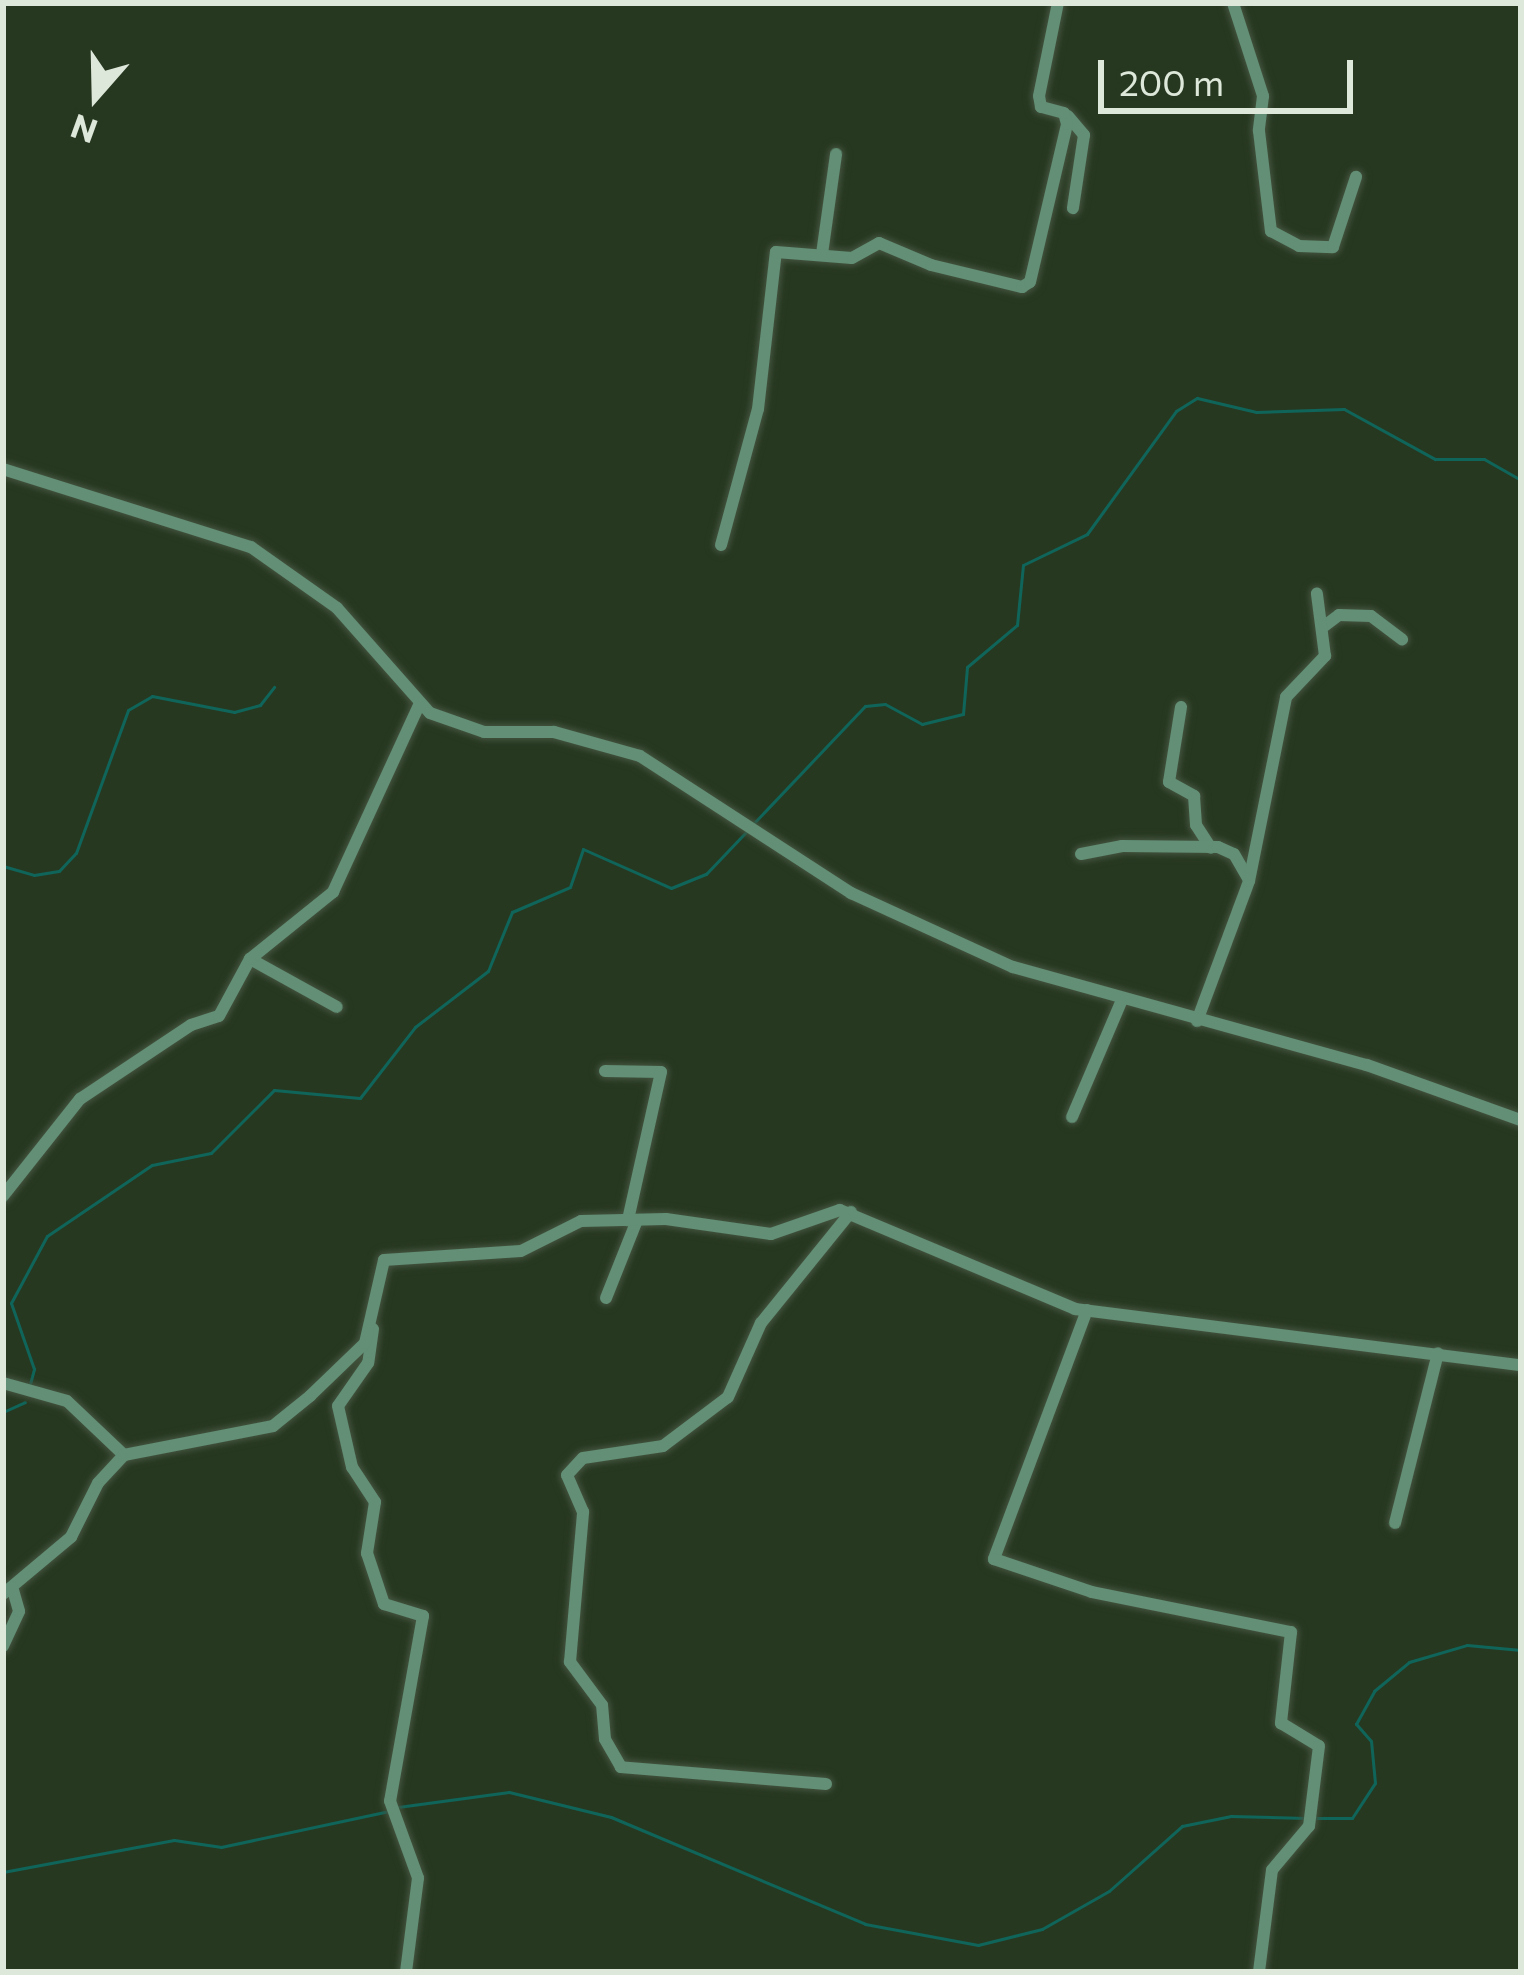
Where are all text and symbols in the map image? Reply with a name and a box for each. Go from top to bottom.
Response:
north arrow [36,36,156,156]
scale bar [1104,36,1359,110]
text: 200 m [1119,59,1224,103]
text: N [65,107,102,154]

